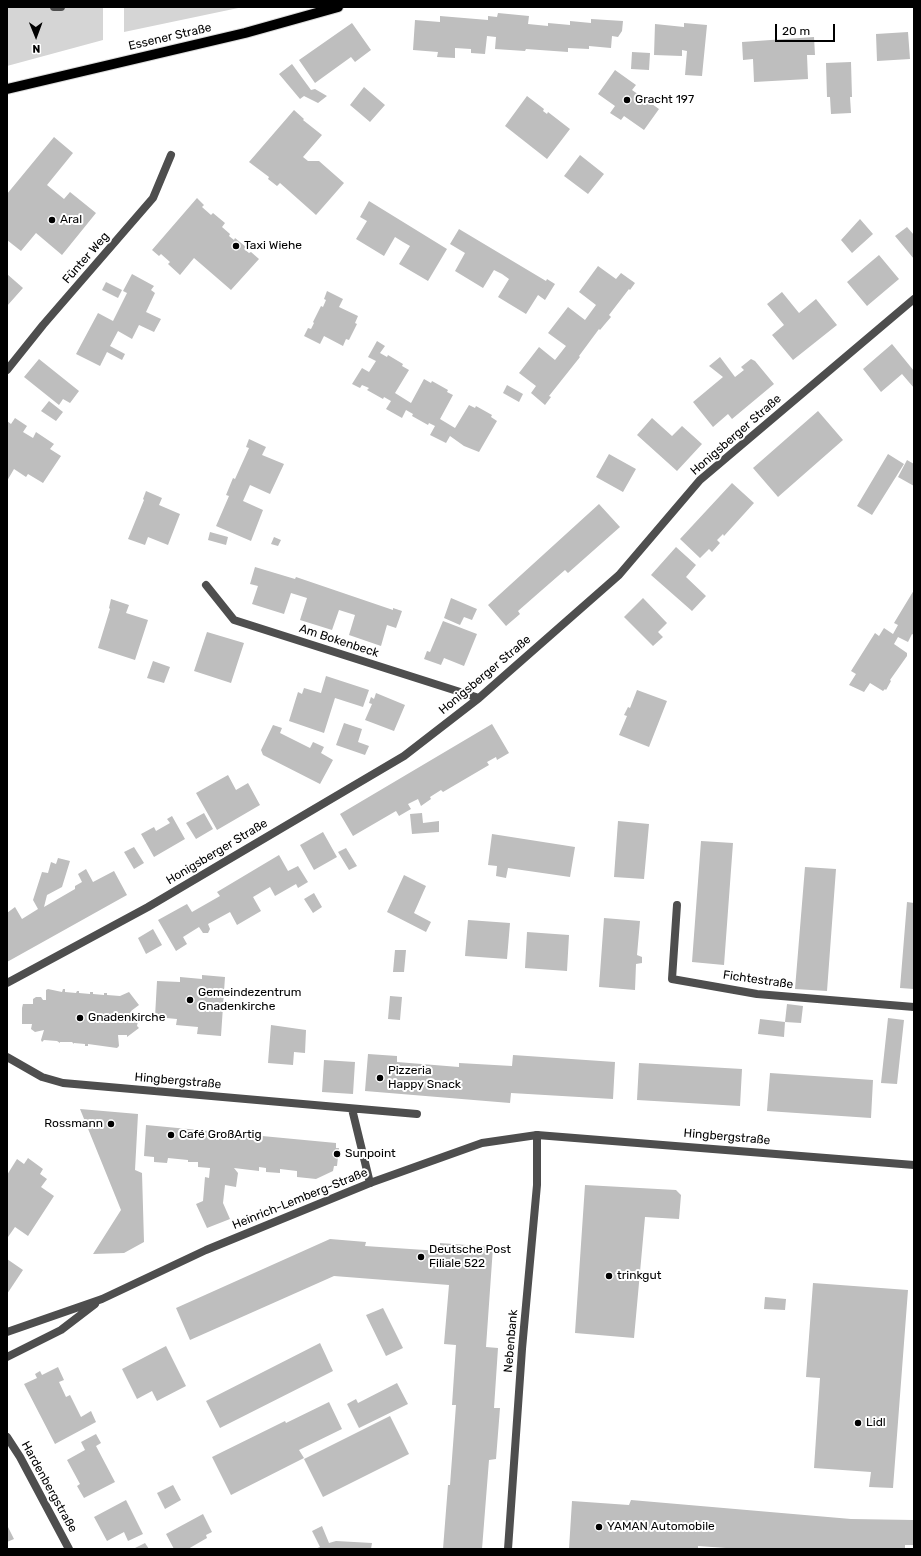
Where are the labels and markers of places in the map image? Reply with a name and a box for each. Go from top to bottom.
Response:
place label: Gracht 197 [635,93,694,107]
marker: Gracht 197 [622,95,632,105]
place label: Aral [60,213,82,227]
marker: Aral [47,215,57,225]
place label: Taxi Wiehe [244,239,302,253]
marker: Taxi Wiehe [231,241,241,251]
place label: Gemeindezentrum Gnadenkirche [198,986,301,1014]
marker: Gemeindezentrum Gnadenkirche [185,995,195,1005]
place label: Gnadenkirche [88,1011,165,1025]
marker: Gnadenkirche [75,1013,85,1023]
place label: Pizzeria Happy Snack [388,1064,461,1092]
marker: Pizzeria Happy Snack [375,1073,385,1083]
place label: Rossmann [44,1117,103,1131]
marker: Rossmann [106,1119,116,1129]
place label: Café GroßArtig [179,1128,262,1142]
marker: Café GroßArtig [166,1130,176,1140]
place label: Sunpoint [345,1147,396,1161]
marker: Sunpoint [332,1149,342,1159]
place label: Deutsche Post Filiale 522 [429,1243,511,1271]
marker: Deutsche Post Filiale 522 [416,1252,426,1262]
place label: trinkgut [617,1269,661,1283]
marker: trinkgut [604,1271,614,1281]
place label: Lidl [866,1416,886,1430]
marker: Lidl [853,1418,863,1428]
place label: YAMAN Automobile [607,1520,715,1534]
marker: YAMAN Automobile [594,1522,604,1532]

